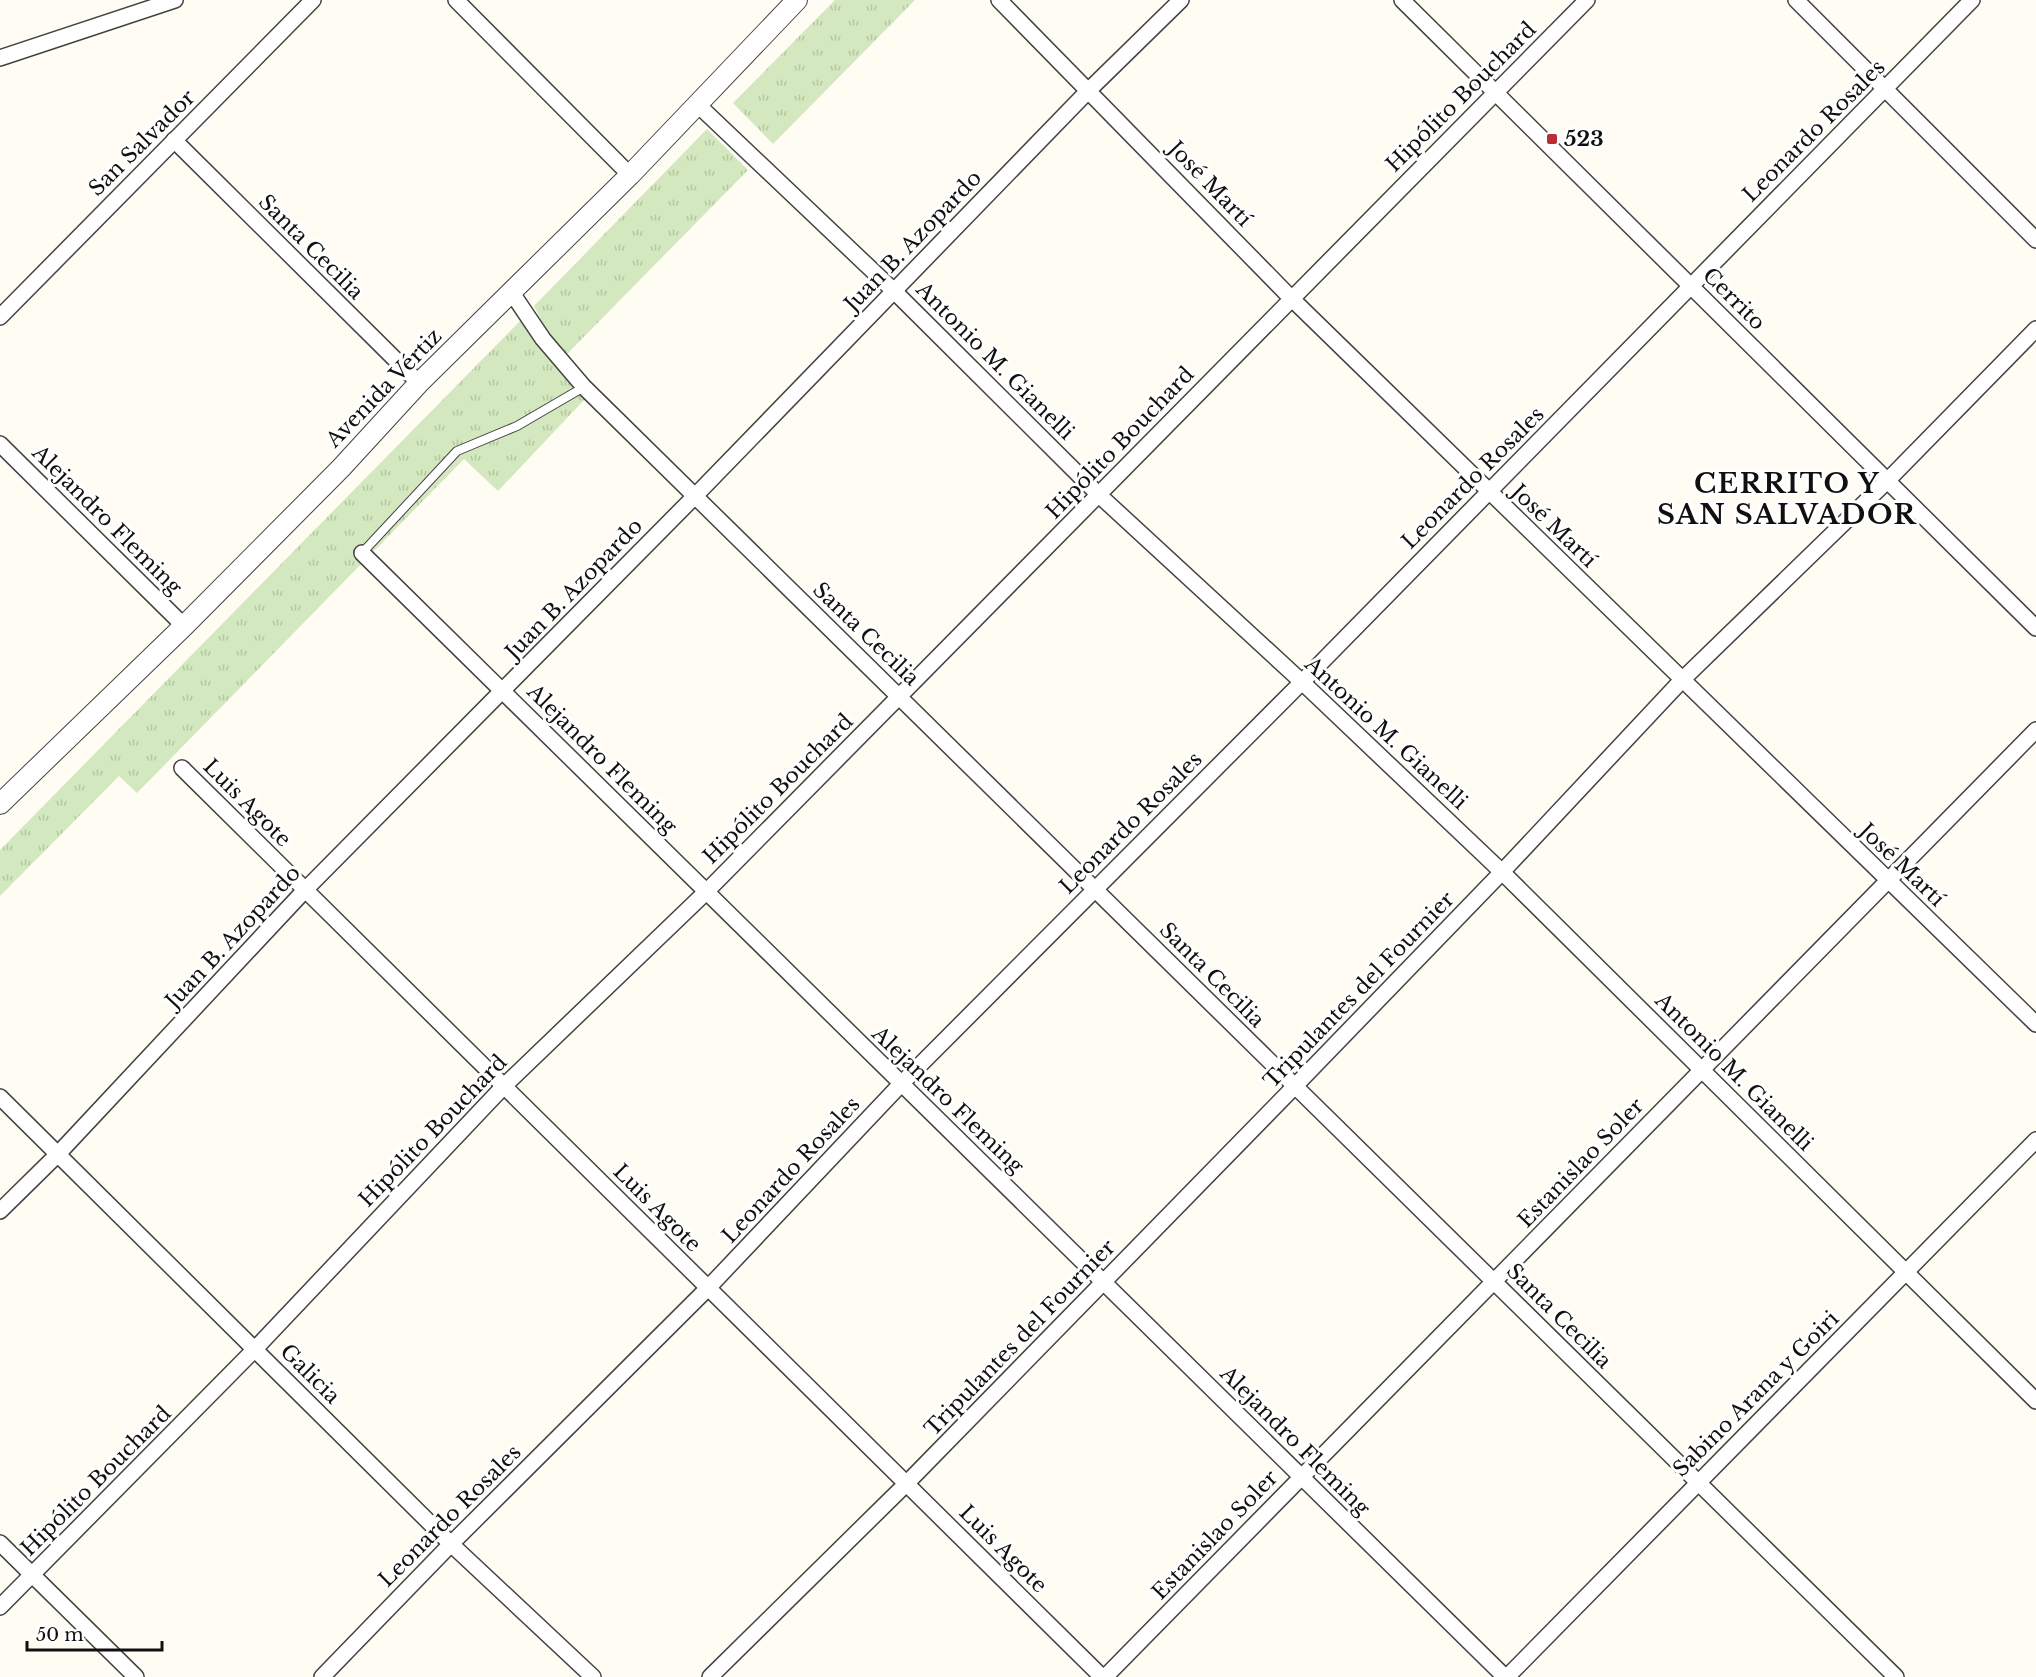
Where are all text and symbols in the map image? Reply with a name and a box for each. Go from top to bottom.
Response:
street label: Hipólito Bouchard [1381,17,1541,177]
street label: Leonardo Rosales [1737,54,1891,208]
street label: San Salvador [83,84,201,202]
place label: 523 [1564,126,1604,152]
marker: 523 [1545,132,1559,146]
street label: José Martí [1161,134,1258,233]
street label: Juan B. Azopardo [837,165,987,319]
street label: Santa Cecilia [253,189,369,305]
street label: Cerrito [1697,262,1771,336]
street label: Antonio M. Gianelli [910,276,1079,445]
street label: Avenida Vértiz [320,323,447,454]
street label: Hipólito Bouchard [1041,361,1199,525]
street label: Leonardo Rosales [1396,401,1550,555]
street label: Alejandro Fleming [26,439,188,601]
district label: CERRITO Y SAN SALVADOR [1657,467,1917,531]
street label: José Martí [1504,477,1603,574]
street label: Juan B. Azopardo [498,513,648,667]
street label: Santa Cecilia [807,577,925,692]
street label: Antonio M. Gianelli [1299,650,1473,815]
street label: Alejandro Fleming [521,678,683,840]
street label: Hipólito Bouchard [698,709,858,869]
street label: Leonardo Rosales [1054,746,1208,900]
street label: Luis Agote [198,754,296,852]
street label: José Martí [1852,816,1951,913]
street label: Juan B. Azopardo [158,860,306,1016]
street label: Tripulantes del Fournier [1258,886,1460,1094]
street label: Santa Cecilia [1154,917,1270,1033]
street label: Antonio M. Gianelli [1649,987,1818,1156]
street label: Alejandro Fleming [866,1020,1030,1179]
street label: Hipólito Bouchard [354,1049,512,1213]
street label: Leonardo Rosales [717,1091,865,1249]
street label: Estanislao Soler [1513,1093,1649,1233]
street label: Luis Agote [608,1159,706,1257]
street label: Tripulantes del Fournier [919,1234,1121,1442]
street label: Santa Cecilia [1501,1258,1617,1374]
street label: Sabino Arana y Goiri [1668,1306,1844,1482]
street label: Galicia [275,1339,346,1410]
street label: Alejandro Fleming [1214,1360,1376,1522]
street label: Hipólito Bouchard [16,1401,176,1561]
street label: Leonardo Rosales [373,1439,527,1593]
street label: Estanislao Soler [1147,1465,1283,1605]
street label: Luis Agote [954,1500,1052,1598]
scale bar [27,1614,162,1652]
text: 50 m [36,1624,84,1646]

